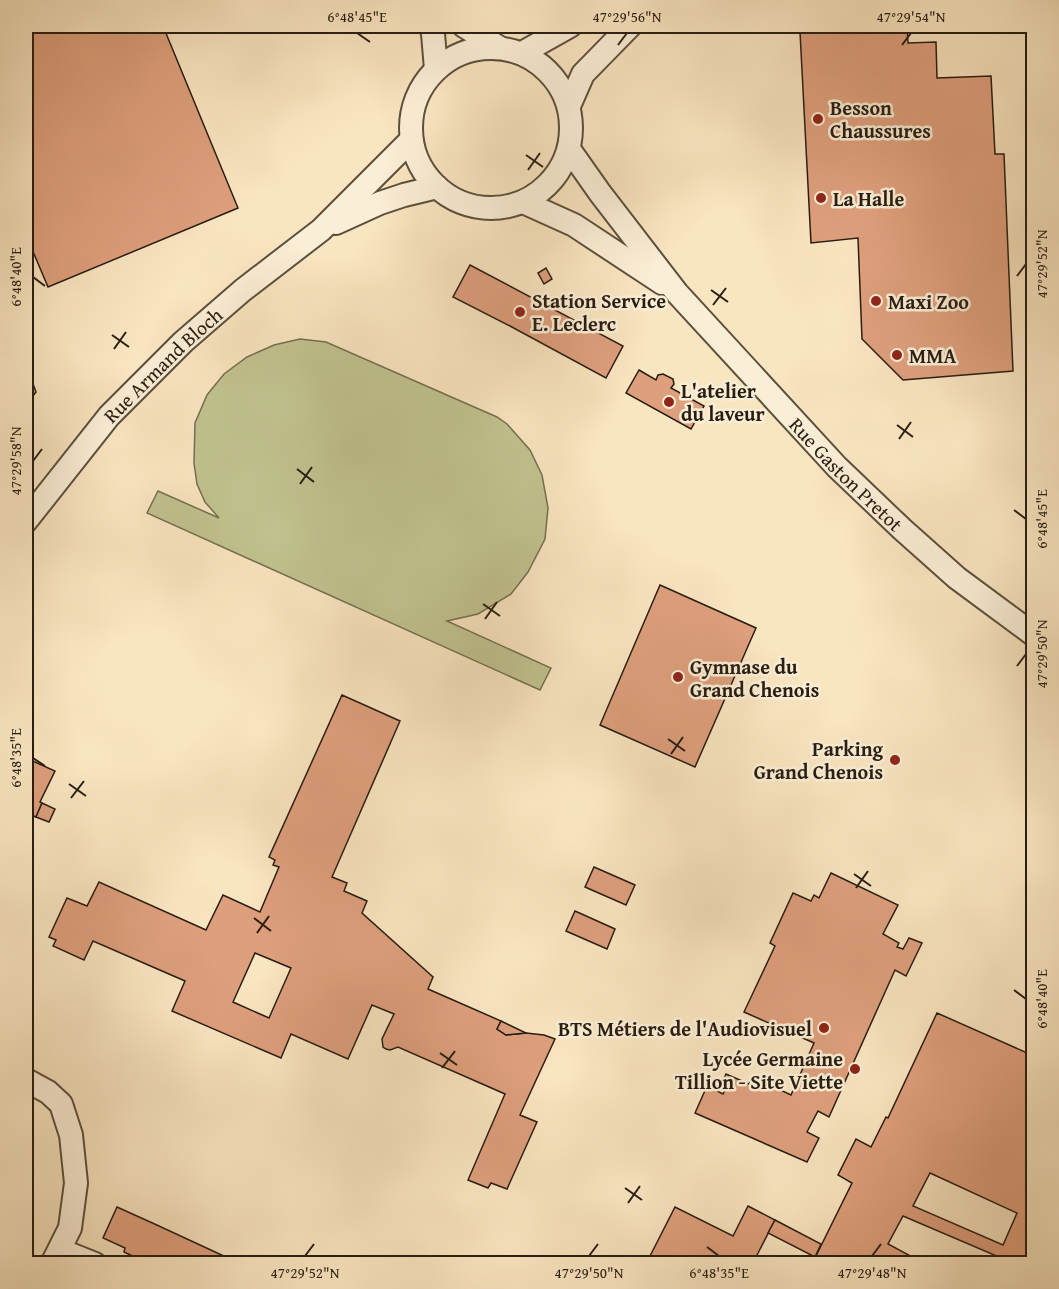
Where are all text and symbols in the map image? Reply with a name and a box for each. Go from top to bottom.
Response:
text: 6°48'45"E [327,6,387,27]
text: 47°29'56"N [593,6,662,27]
text: 47°29'54"N [877,6,946,27]
place label: Besson Chaussures [830,93,931,145]
marker: Besson Chaussures [811,112,825,126]
place label: La Halle [833,184,905,213]
marker: La Halle [814,191,828,205]
text: 47°29'52"N [1031,229,1052,298]
text: 6°48'40"E [5,247,26,307]
place label: Station Service E. Leclerc [532,286,666,338]
place label: Maxi Zoo [888,287,969,316]
marker: Maxi Zoo [869,294,883,308]
street label: Rue Armand Bloch [96,300,228,429]
marker: Station Service E. Leclerc [513,305,527,319]
place label: MMA [909,341,956,370]
marker: MMA [890,348,904,362]
place label: L'atelier du laveur [681,376,765,428]
marker: L'atelier du laveur [662,395,676,409]
street label: Rue Gaston Pretot [783,410,910,538]
text: 47°29'58"N [5,426,26,495]
text: 6°48'45"E [1031,489,1052,549]
text: 47°29'50"N [1031,619,1052,688]
place label: Gymnase du Grand Chenois [690,652,819,704]
marker: Gymnase du Grand Chenois [671,670,685,684]
text: 6°48'35"E [5,728,26,788]
place label: Parking Grand Chenois [754,734,883,786]
marker: Parking Grand Chenois [888,753,902,767]
text: 6°48'40"E [1031,969,1052,1029]
place label: BTS Métiers de l'Audiovisuel [558,1014,812,1043]
marker: BTS Métiers de l'Audiovisuel [817,1021,831,1035]
place label: Lycée Germaine Tillion - Site Viette [675,1044,843,1096]
marker: Lycée Germaine Tillion - Site Viette [848,1062,862,1076]
text: 47°29'52"N [271,1262,340,1283]
text: 47°29'50"N [555,1262,624,1283]
text: 6°48'35"E [689,1262,749,1283]
text: 47°29'48"N [838,1262,907,1283]

